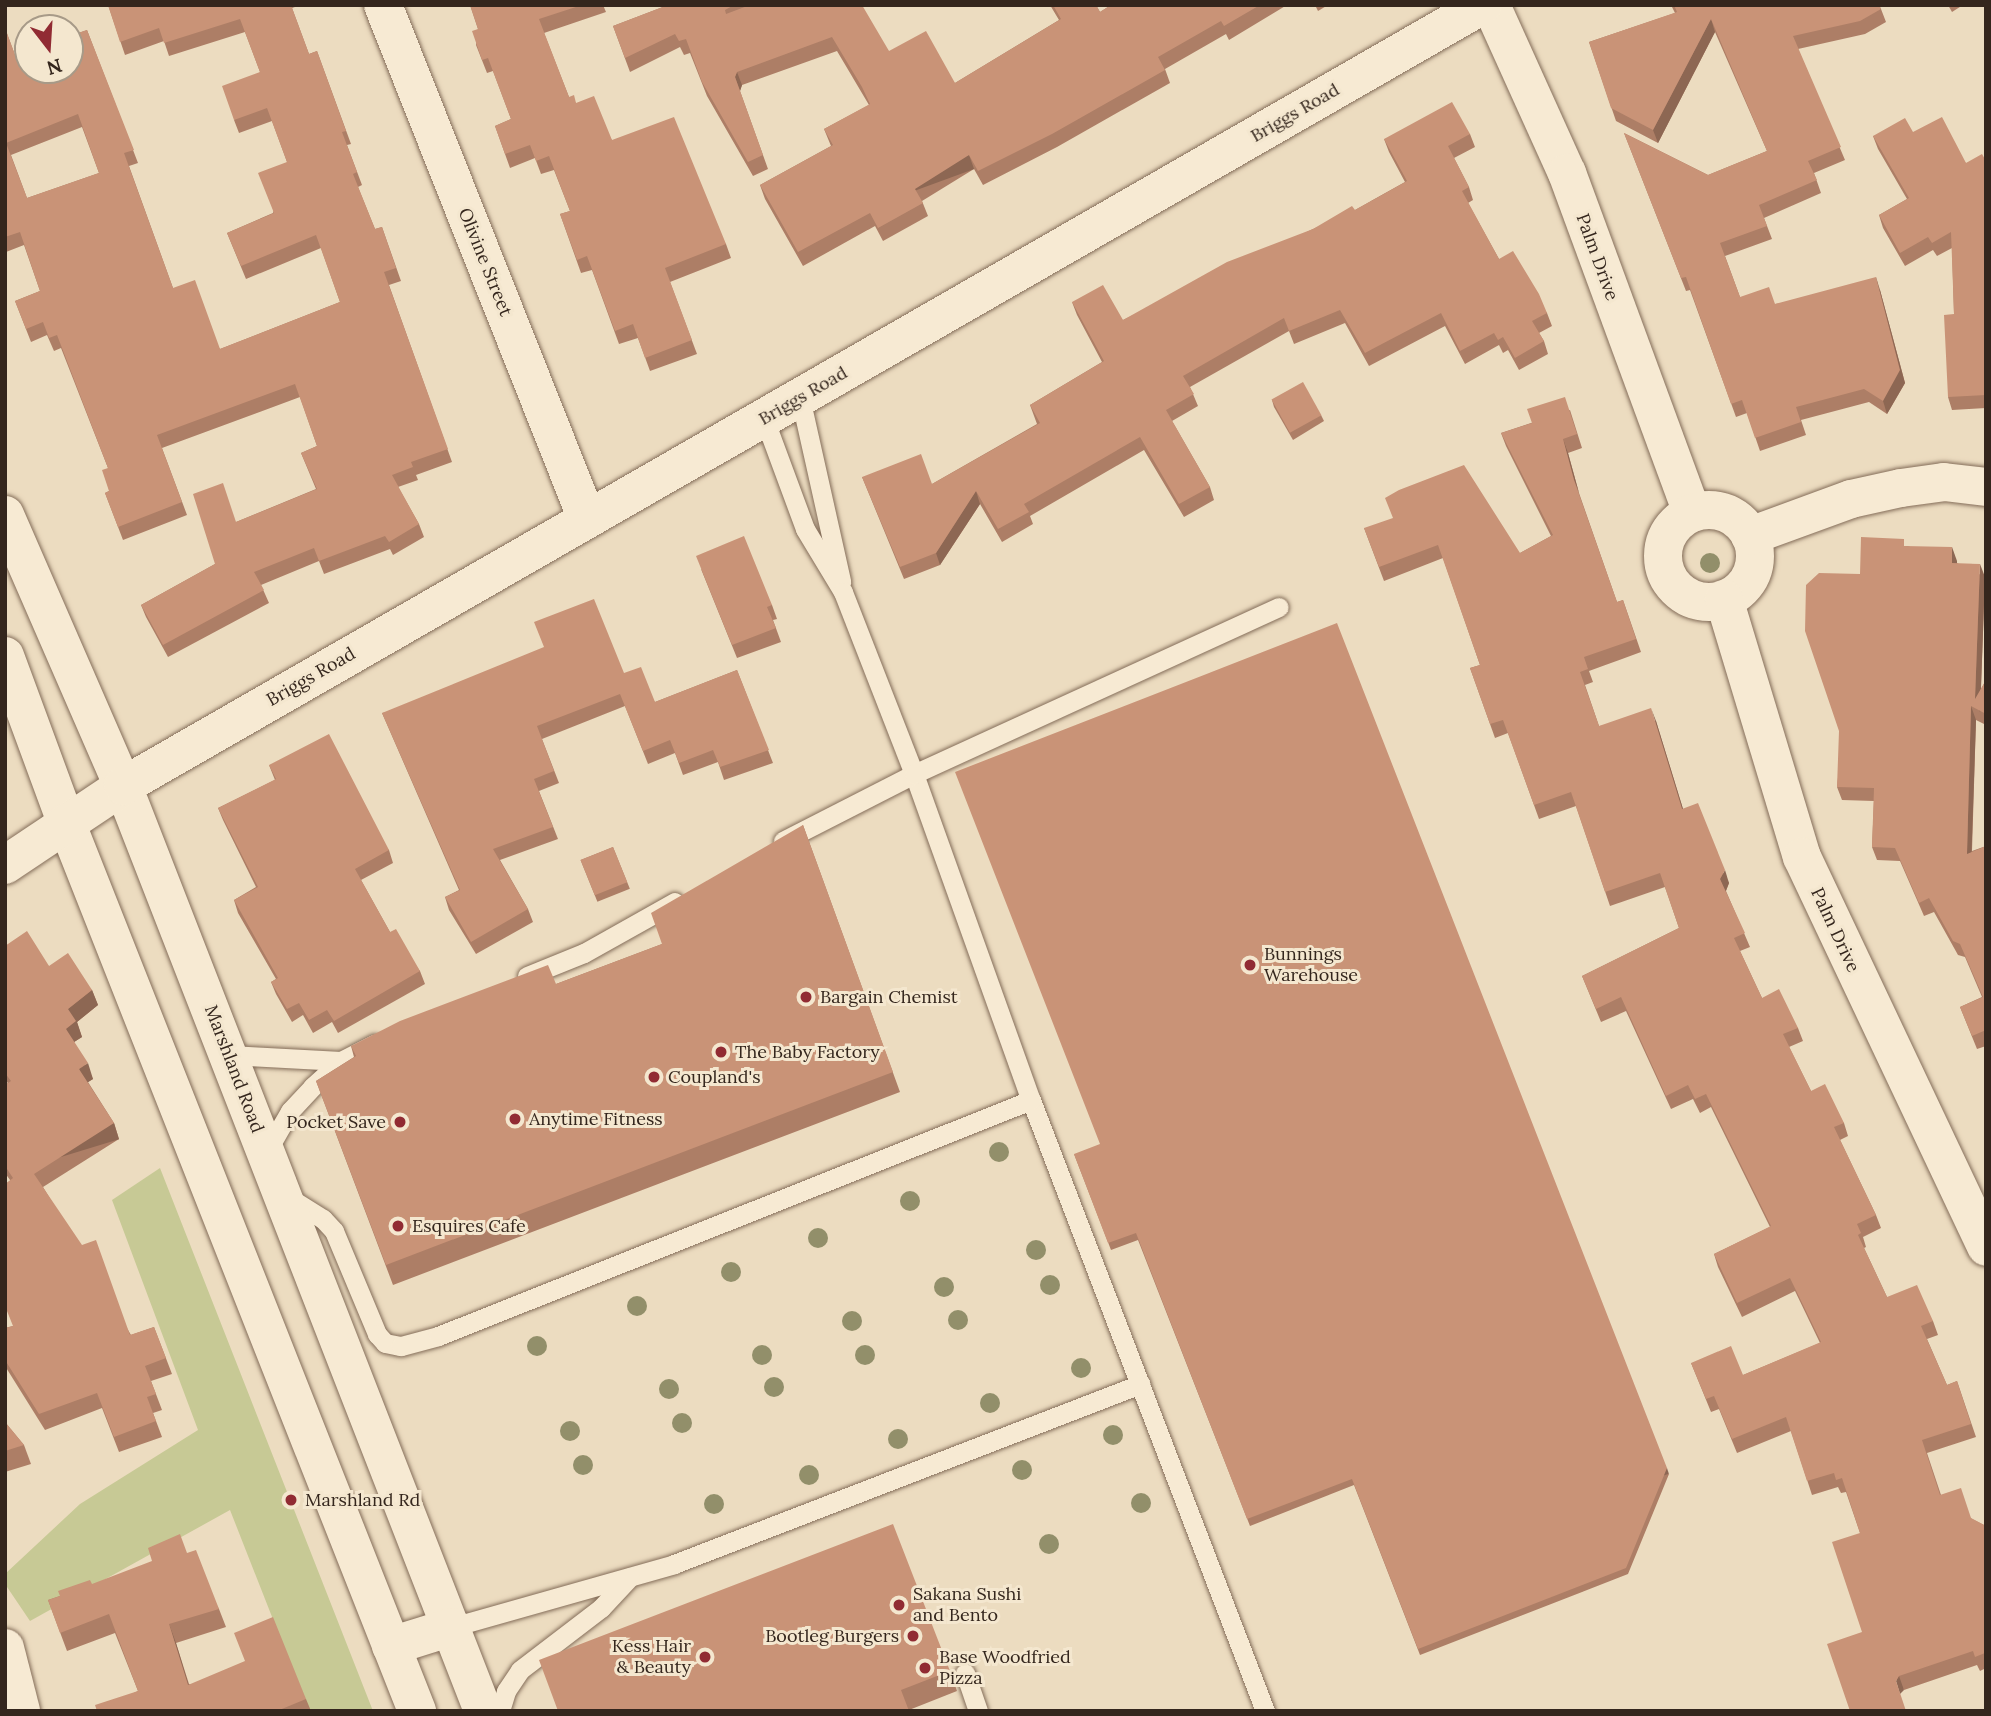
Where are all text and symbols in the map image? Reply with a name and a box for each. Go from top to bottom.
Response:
north arrow [14,14,84,84]
text: N [44,54,65,81]
street label: Briggs Road [1247,79,1343,147]
street label: Olivine Street [453,205,517,319]
street label: Palm Drive [1571,211,1623,303]
street label: Briggs Road [755,362,851,430]
street label: Briggs Road [263,643,359,711]
street label: Palm Drive [1806,884,1864,976]
place label: Bunnings Warehouse [1264,944,1358,986]
marker: Bunnings Warehouse [1242,957,1258,973]
place label: Bargain Chemist [820,986,958,1008]
marker: Bargain Chemist [798,989,814,1005]
street label: Marshland Road [200,1002,268,1136]
place label: The Baby Factory [735,1041,880,1063]
marker: The Baby Factory [713,1044,729,1060]
place label: Coupland's [668,1066,761,1088]
marker: Coupland's [646,1069,662,1085]
place label: Anytime Fitness [529,1108,663,1130]
place label: Pocket Save [286,1111,386,1133]
marker: Anytime Fitness [507,1111,523,1127]
marker: Pocket Save [392,1114,408,1130]
place label: Esquires Cafe [412,1215,526,1237]
marker: Esquires Cafe [390,1218,406,1234]
place label: Marshland Rd [305,1489,420,1511]
marker: Marshland Rd [283,1492,299,1508]
place label: Sakana Sushi and Bento [913,1584,1021,1626]
marker: Sakana Sushi and Bento [891,1597,907,1613]
place label: Bootleg Burgers [765,1625,899,1647]
marker: Bootleg Burgers [905,1628,921,1644]
place label: Kess Hair & Beauty [612,1636,691,1678]
place label: Base Woodfried Pizza [939,1647,1071,1690]
marker: Kess Hair & Beauty [697,1649,713,1665]
marker: Base Woodfried Pizza [917,1660,933,1676]

